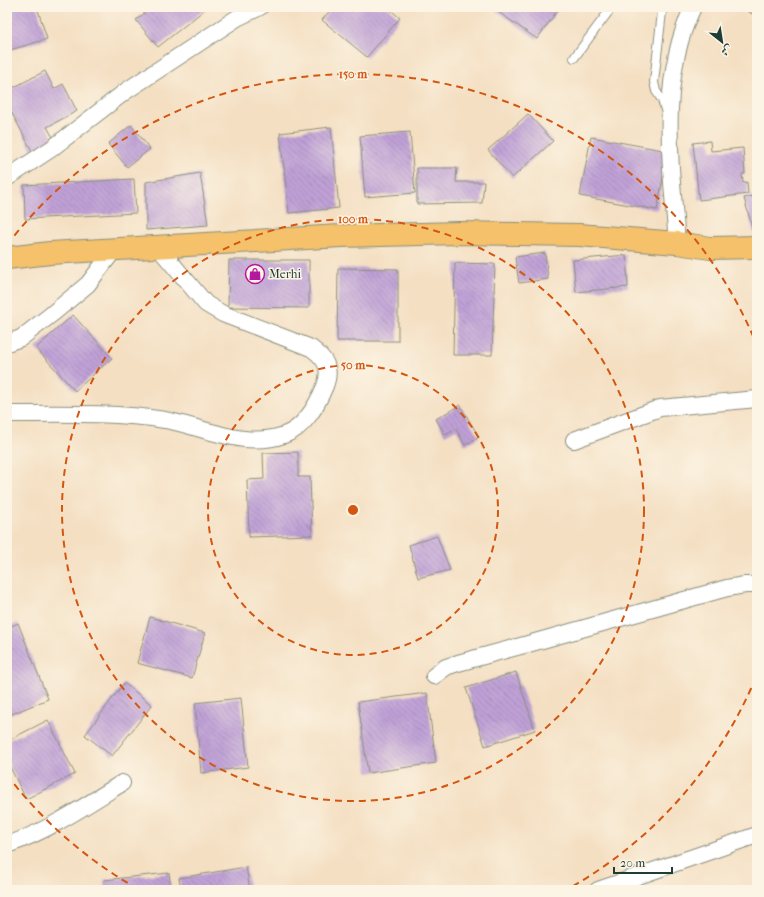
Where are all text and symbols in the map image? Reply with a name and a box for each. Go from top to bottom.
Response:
north arrow [702,22,742,62]
text: ش [719,42,735,59]
text: 150 m [339,67,368,81]
text: 100 m [338,212,369,226]
shop icon: Merhi [244,263,266,285]
place label: Merhi [269,267,302,281]
text: 50 m [341,358,366,372]
centre of rings [346,503,360,517]
scale bar [614,849,672,875]
text: 20 m [620,856,645,870]

